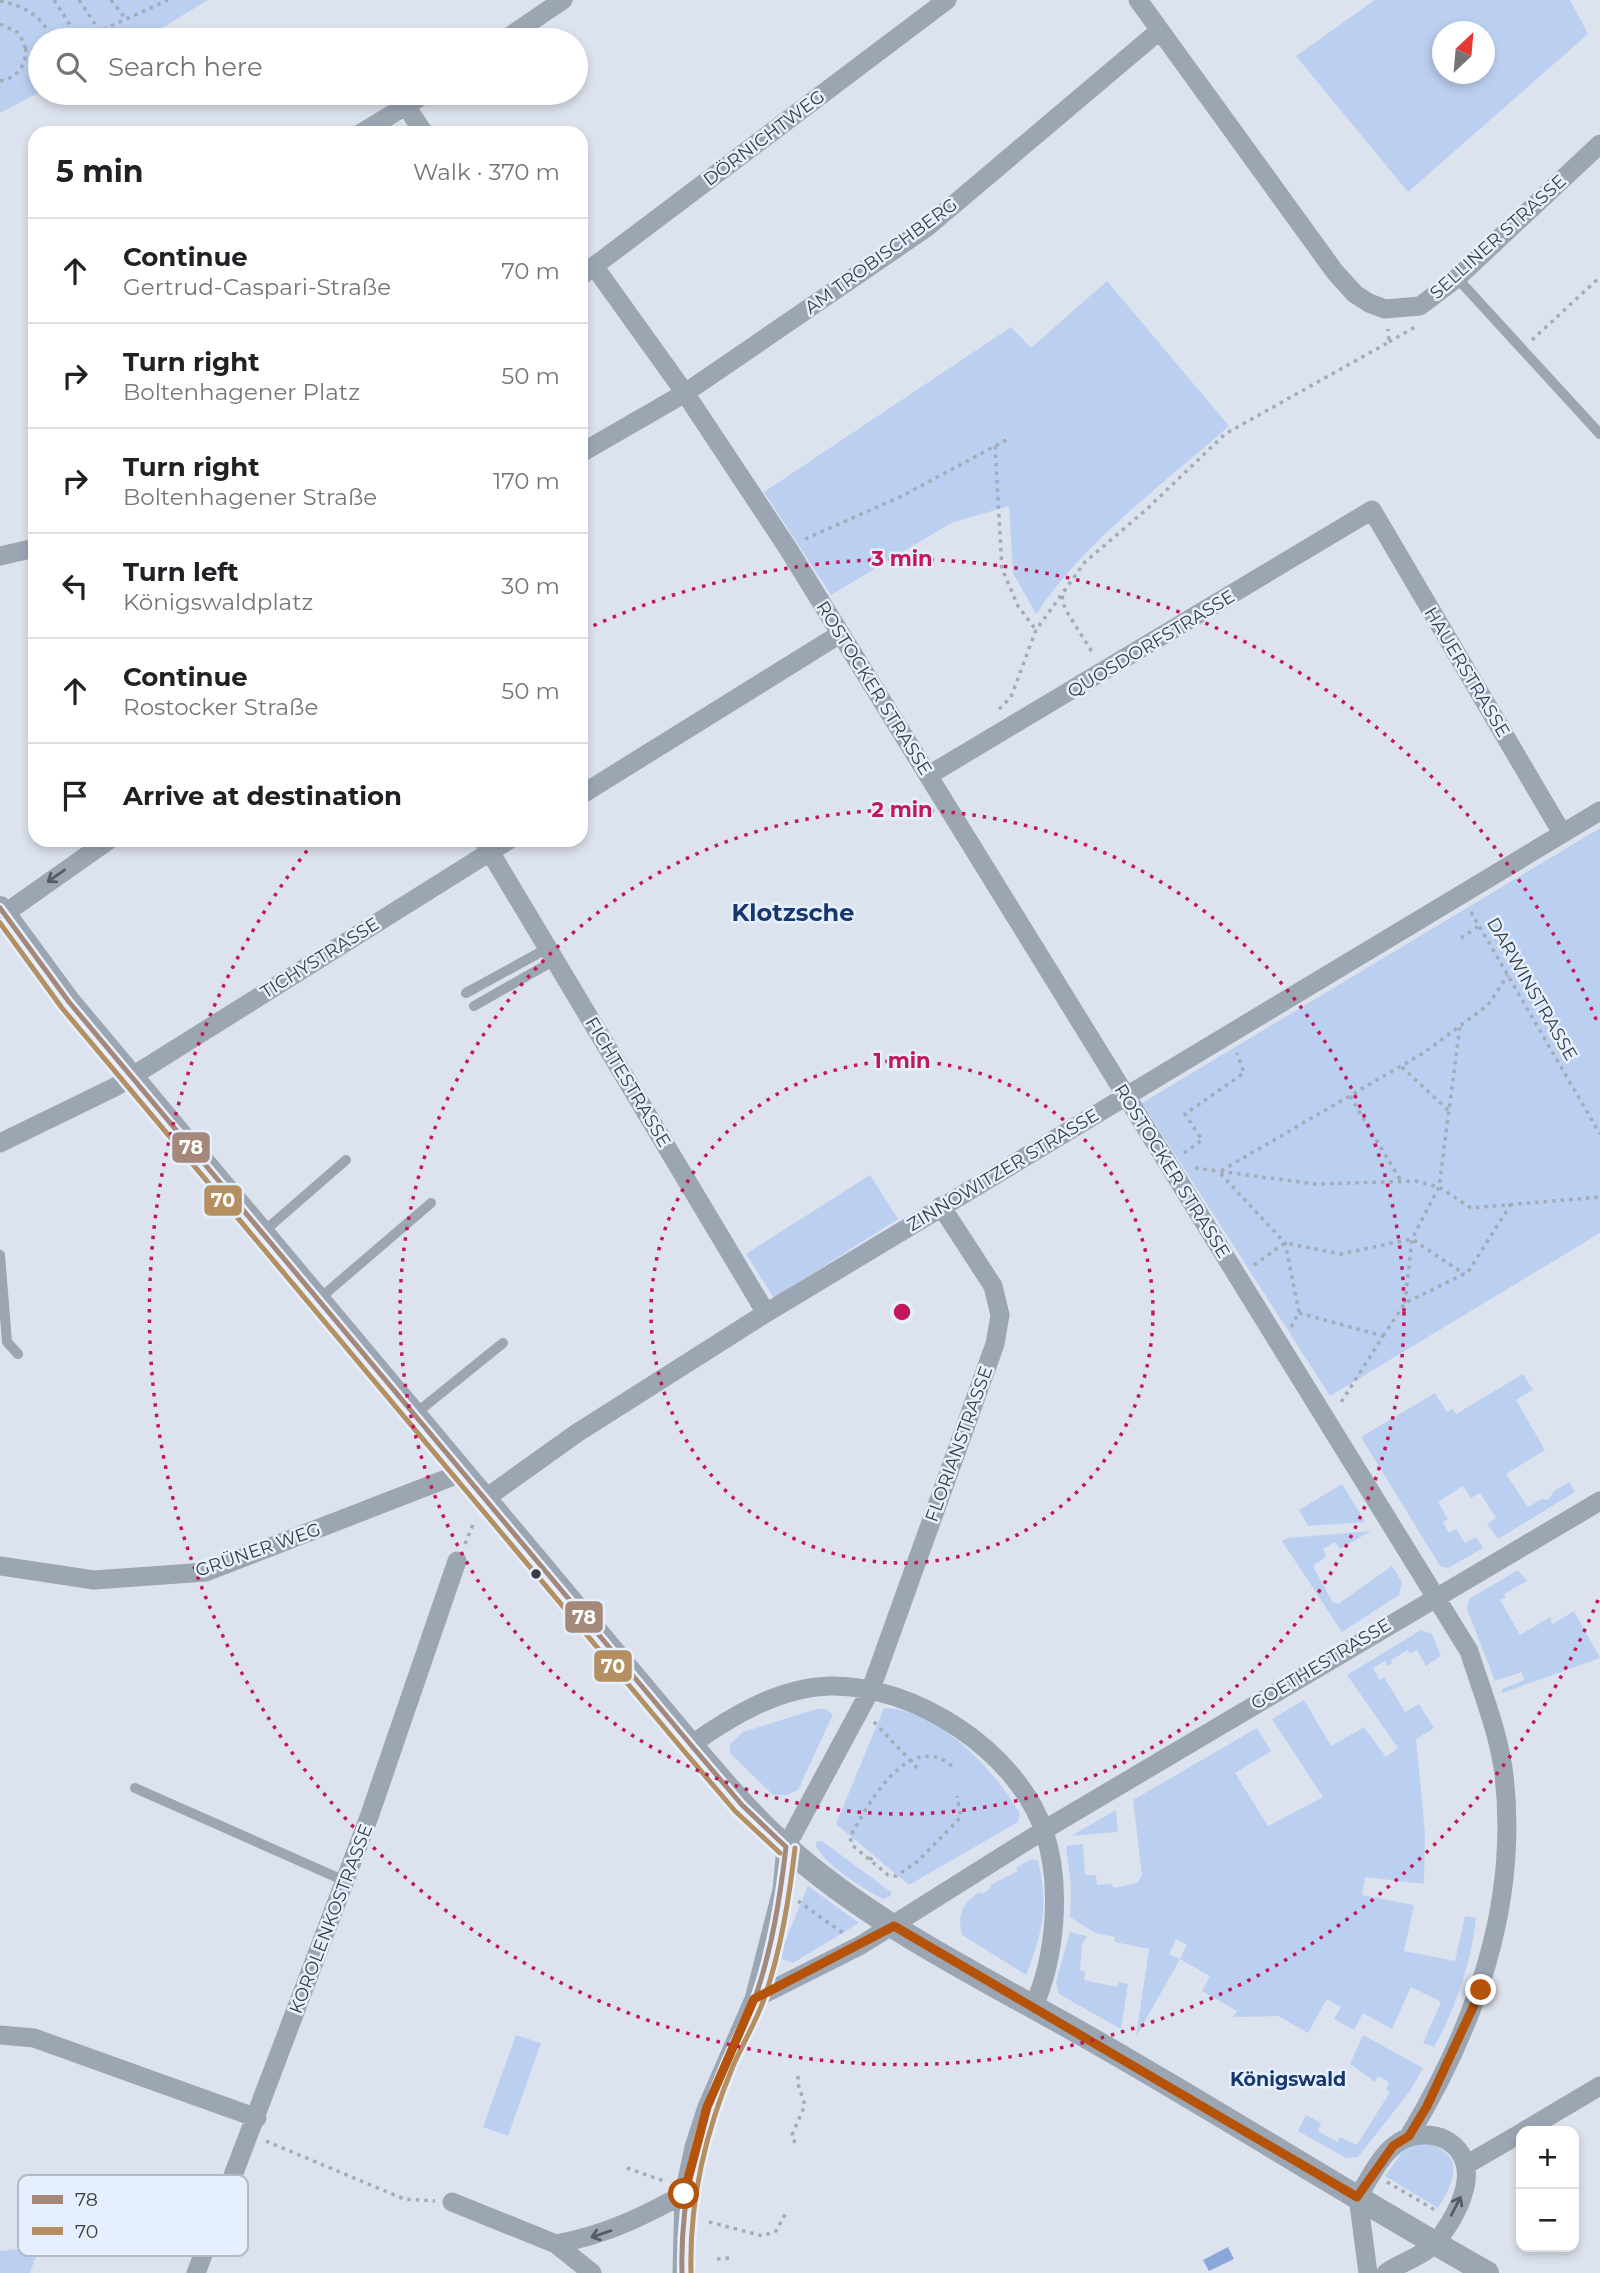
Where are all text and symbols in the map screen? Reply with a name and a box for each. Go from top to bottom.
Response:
north arrow [1432,21,1495,84]
search box [28,28,588,105]
icon: search [52,48,90,86]
text: Search here [108,51,263,83]
street label: DÖRNICHTWEG [699,85,829,191]
text: 5 min [56,153,144,190]
text: Walk · 370 m [413,158,560,186]
street label: SELLINER STRASSE [1425,170,1571,304]
street label: AM TROBISCHBERG [800,193,962,319]
text: Continue [123,241,248,273]
icon: ahead [56,252,94,290]
text: 70 m [501,257,560,285]
text: Gertrud-Caspari-Straße [123,273,391,301]
text: Turn right [123,346,259,378]
icon: right [56,357,94,395]
text: 50 m [501,362,560,390]
text: Boltenhagener Platz [123,378,360,406]
text: Turn right [123,451,259,483]
icon: right [56,462,94,500]
text: 170 m [493,467,560,495]
text: Boltenhagener Straße [123,483,377,511]
text: 3 min [870,546,933,571]
text: Turn left [123,556,239,588]
icon: left [56,567,94,605]
text: 30 m [501,572,560,600]
street label: QUOSDORFSTRASSE [1063,585,1239,703]
text: Königswaldplatz [123,588,313,616]
street label: ROSTOCKER STRASSE [811,597,937,779]
street label: HAUERSTRASSE [1419,603,1515,741]
text: Continue [123,661,248,693]
icon: ahead [56,672,94,710]
text: 50 m [501,677,560,705]
text: Rostocker Straße [123,693,318,721]
icon: arrive [56,777,94,815]
text: Arrive at destination [123,780,402,812]
text: 2 min [871,797,933,822]
one-way arrow [47,869,66,883]
district label: Klotzsche [732,898,854,927]
street label: TICHYSTRASSE [257,913,383,1003]
street label: DARWINSTRASSE [1482,913,1582,1065]
street label: FICHTESTRASSE [580,1013,676,1151]
text: 1 min [873,1048,931,1073]
street label: ROSTOCKER STRASSE [1109,1080,1235,1262]
street label: ZINNOWITZER STRASSE [903,1104,1103,1236]
line badge: 78 [171,1131,211,1164]
text: 78 [179,1136,203,1159]
line badge: 70 [203,1184,243,1217]
text: 70 [211,1189,235,1212]
centre of rings [890,1300,914,1324]
street label: FLORIANSTRASSE [921,1363,997,1525]
street label: GRÜNER WEG [192,1518,324,1582]
unlabelled marker [529,1567,543,1581]
line badge: 78 [564,1600,604,1634]
text: 78 [572,1606,596,1629]
street label: GOETHESTRASSE [1247,1614,1395,1714]
line badge: 70 [593,1649,633,1683]
text: 70 [601,1655,625,1678]
street label: KOROLENKOSTRASSE [285,1821,377,2017]
route end [1465,1974,1496,2005]
district label: Königswald [1230,2068,1346,2091]
map controls [1516,2126,1579,2252]
button: + [1516,2126,1579,2189]
legend [18,2175,248,2256]
route start [668,2178,699,2209]
text: 78 [75,2188,98,2211]
button: − [1516,2189,1579,2252]
one-way arrow [1450,2196,1464,2217]
text: 70 [75,2220,98,2243]
one-way arrow [591,2229,613,2241]

